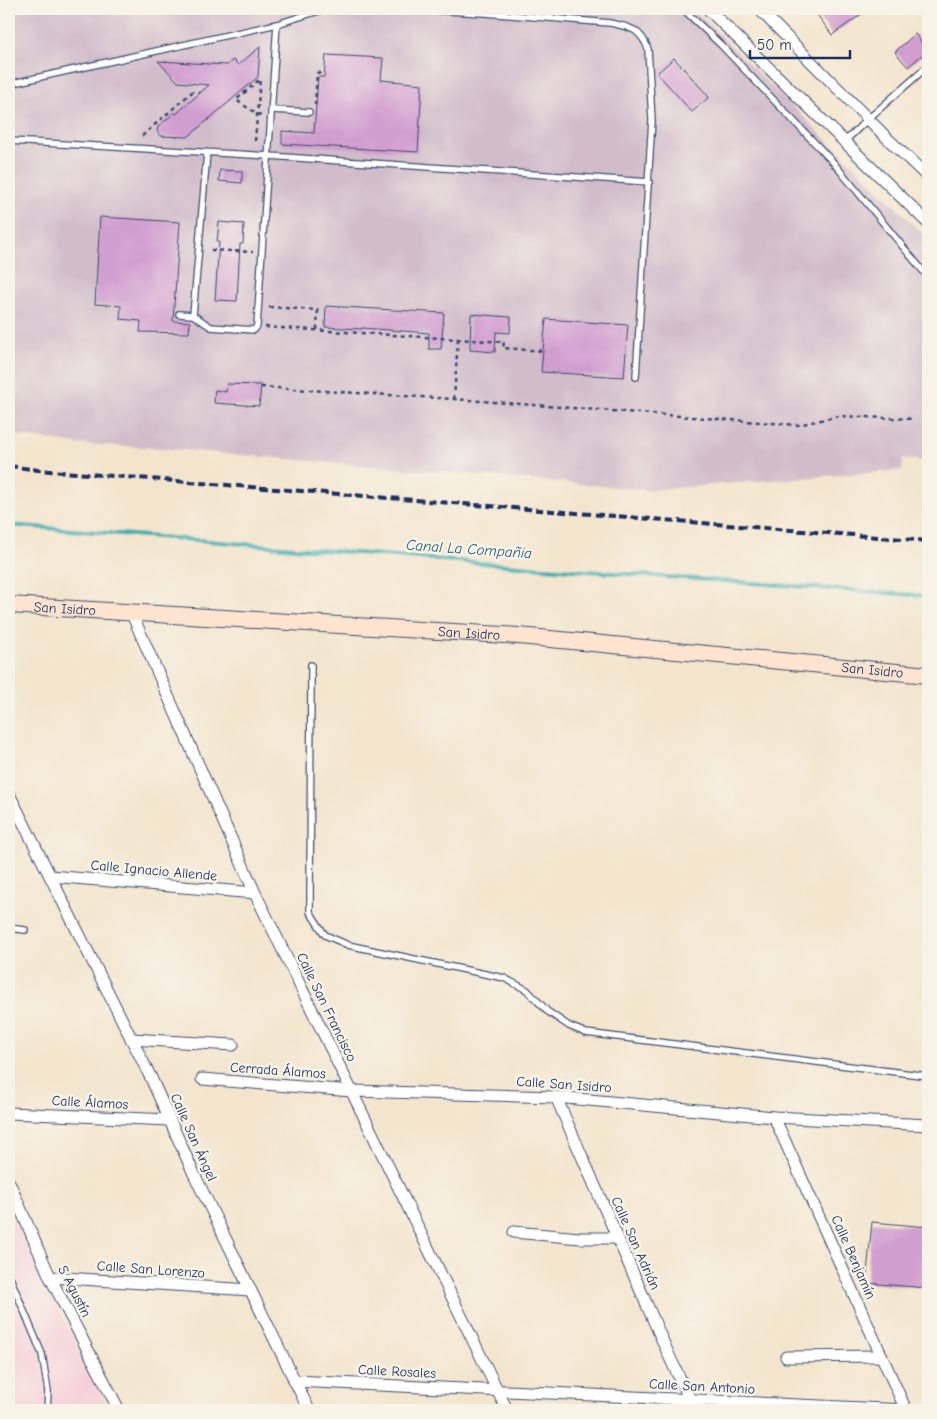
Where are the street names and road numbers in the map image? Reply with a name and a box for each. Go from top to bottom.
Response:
street label: San Isidro [33,599,96,619]
street label: San Isidro [438,623,501,644]
street label: San Isidro [841,659,904,682]
street label: Calle Ignacio Allende [90,856,218,884]
street label: Calle San Francisco [293,950,360,1065]
street label: Cerrada Álamos [229,1059,327,1082]
street label: Calle San Isidro [516,1073,612,1096]
street label: Calle San Ángel [167,1091,221,1184]
street label: Calle Álamos [51,1092,129,1113]
street label: Calle San Adrián [607,1194,664,1292]
street label: Calle Benjamín [827,1213,880,1302]
street label: Calle San Lorenzo [96,1257,206,1282]
street label: S Agustín [54,1262,95,1320]
street label: Calle Rosales [358,1361,437,1382]
street label: Calle San Antonio [648,1375,755,1398]

